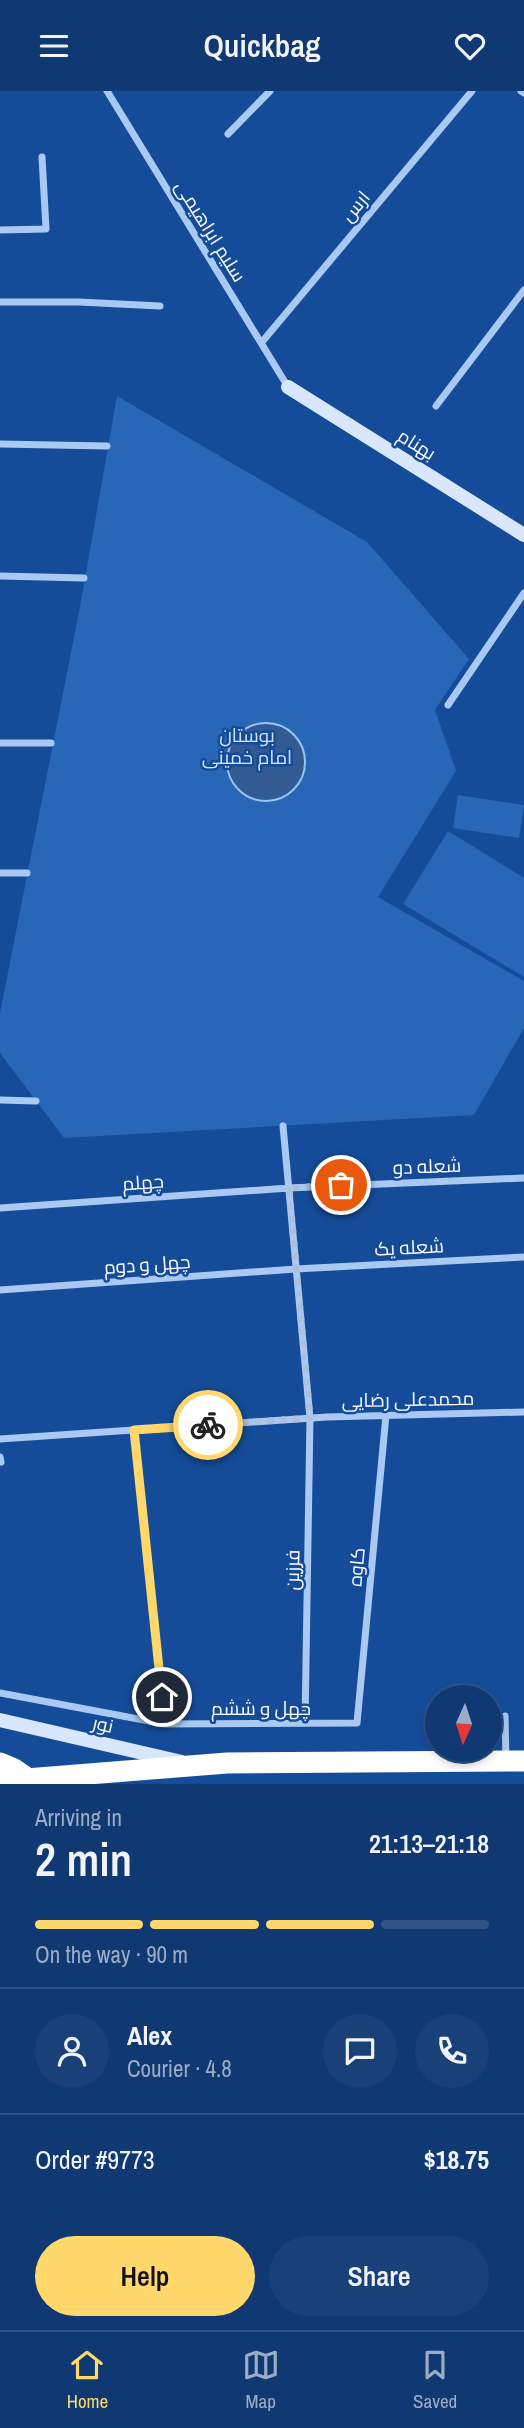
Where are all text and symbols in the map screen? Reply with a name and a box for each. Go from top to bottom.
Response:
text: Quickbag [203,24,321,67]
icon: menu [35,27,73,65]
icon: heart [451,27,489,65]
street label: سلیم ابراهیمی [169,175,253,287]
street label: ارس [334,185,376,227]
street label: بهنام [392,422,441,467]
park label: بوستان امام خمینی [202,722,292,771]
street label: شعله دو [392,1152,462,1180]
pin [311,1155,371,1215]
icon: bag [322,1166,360,1204]
street label: چهلم [121,1168,165,1197]
street label: شعله یک [374,1232,444,1262]
street label: چهل و دوم [103,1248,191,1281]
street label: محمدعلی رضایی [341,1385,475,1413]
courier [173,1390,243,1460]
icon: bike [189,1406,227,1444]
street label: کاوه [341,1546,371,1588]
street label: فرزین [279,1549,305,1591]
pin [132,1667,192,1727]
icon: home [143,1678,181,1716]
north arrow [425,1685,502,1762]
map controls [425,1685,502,1762]
street label: چهل و ششم [211,1695,311,1722]
street label: نور [89,1709,116,1739]
text: Arriving in [35,1802,122,1833]
text: 21:13–21:18 [369,1826,489,1861]
text: 2 min [35,1828,132,1890]
text: On the way · 90 m [35,1939,188,1970]
button: person [35,2014,109,2088]
button: chat [323,2014,397,2088]
button: phone [415,2014,489,2088]
text: Alex [127,2018,172,2053]
text: Courier · 4.8 [127,2053,232,2084]
text: Order #9773 [35,2142,155,2177]
text: $18.75 [424,2142,489,2177]
button: Help [35,2236,255,2316]
button: Share [269,2236,489,2316]
tab: Home [67,2346,108,2414]
tab: Map [242,2346,280,2414]
tab: Saved [413,2346,457,2414]

